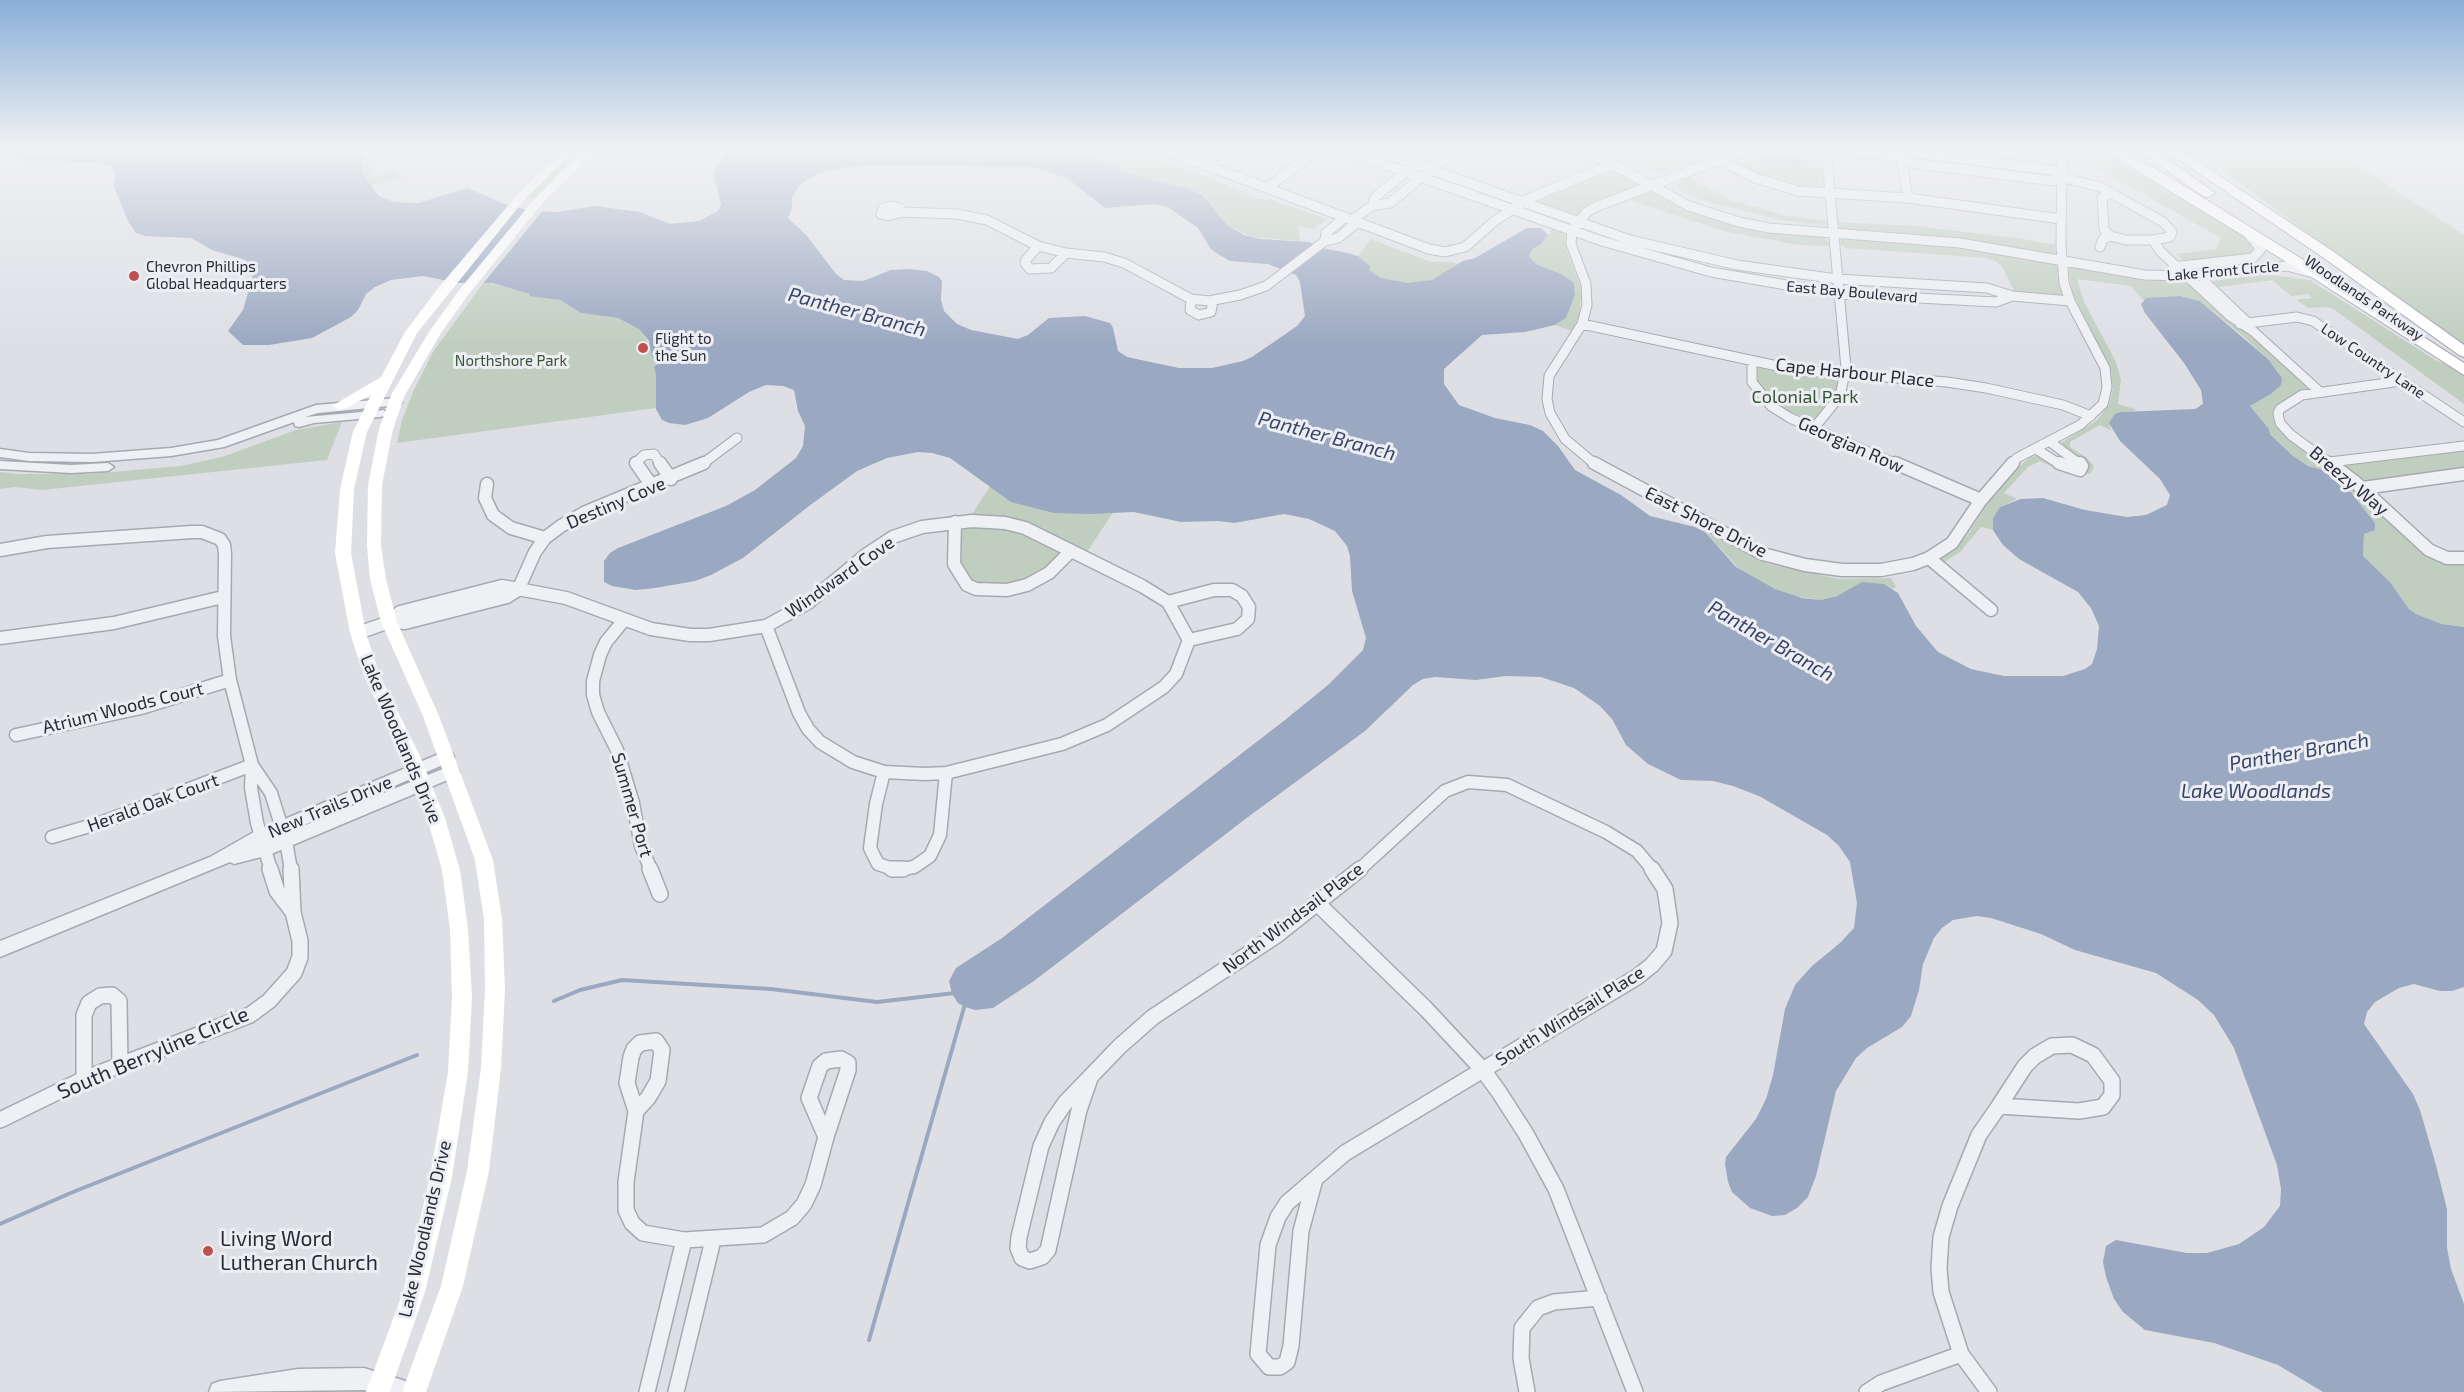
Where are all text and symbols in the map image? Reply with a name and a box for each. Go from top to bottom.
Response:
street label: Woodlands Parkway [2301,251,2427,345]
street label: Lake Front Circle [2166,257,2280,285]
place label: Chevron Phillips Global Headquarters [146,258,287,293]
marker: Chevron Phillips Global Headquarters [127,269,141,283]
street label: East Bay Boulevard [1786,277,1918,307]
water label: Panther Branch [786,282,928,342]
street label: Low Country Lane [2317,319,2429,403]
place label: Flight to the Sun [655,330,712,365]
marker: Flight to the Sun [636,341,650,355]
park label: Northshore Park [455,352,567,370]
street label: Cape Harbour Place [1775,354,1935,392]
park label: Colonial Park [1751,386,1859,408]
water label: Panther Branch [1256,406,1398,466]
street label: Georgian Row [1795,412,1907,478]
street label: Breezy Way [2305,442,2393,520]
street label: Destiny Cove [563,472,669,534]
street label: East Shore Drive [1641,482,1771,562]
street label: Windward Cove [781,532,899,622]
water label: Panther Branch [1704,595,1838,687]
street label: Lake Woodlands Drive [356,651,446,827]
street label: Atrium Woods Court [40,678,206,738]
water label: Panther Branch [2227,728,2371,776]
street label: Summer Port [607,750,657,860]
street label: Herald Oak Court [84,769,222,837]
street label: New Trails Drive [265,771,395,843]
water label: Lake Woodlands [2181,779,2331,803]
street label: North Windsail Place [1218,858,1368,978]
street label: South Windsail Place [1492,961,1648,1071]
street label: South Berryline Circle [53,1001,253,1105]
street label: Lake Woodlands Drive [394,1138,456,1320]
place label: Living Word Lutheran Church [220,1226,378,1276]
marker: Living Word Lutheran Church [201,1244,215,1258]

